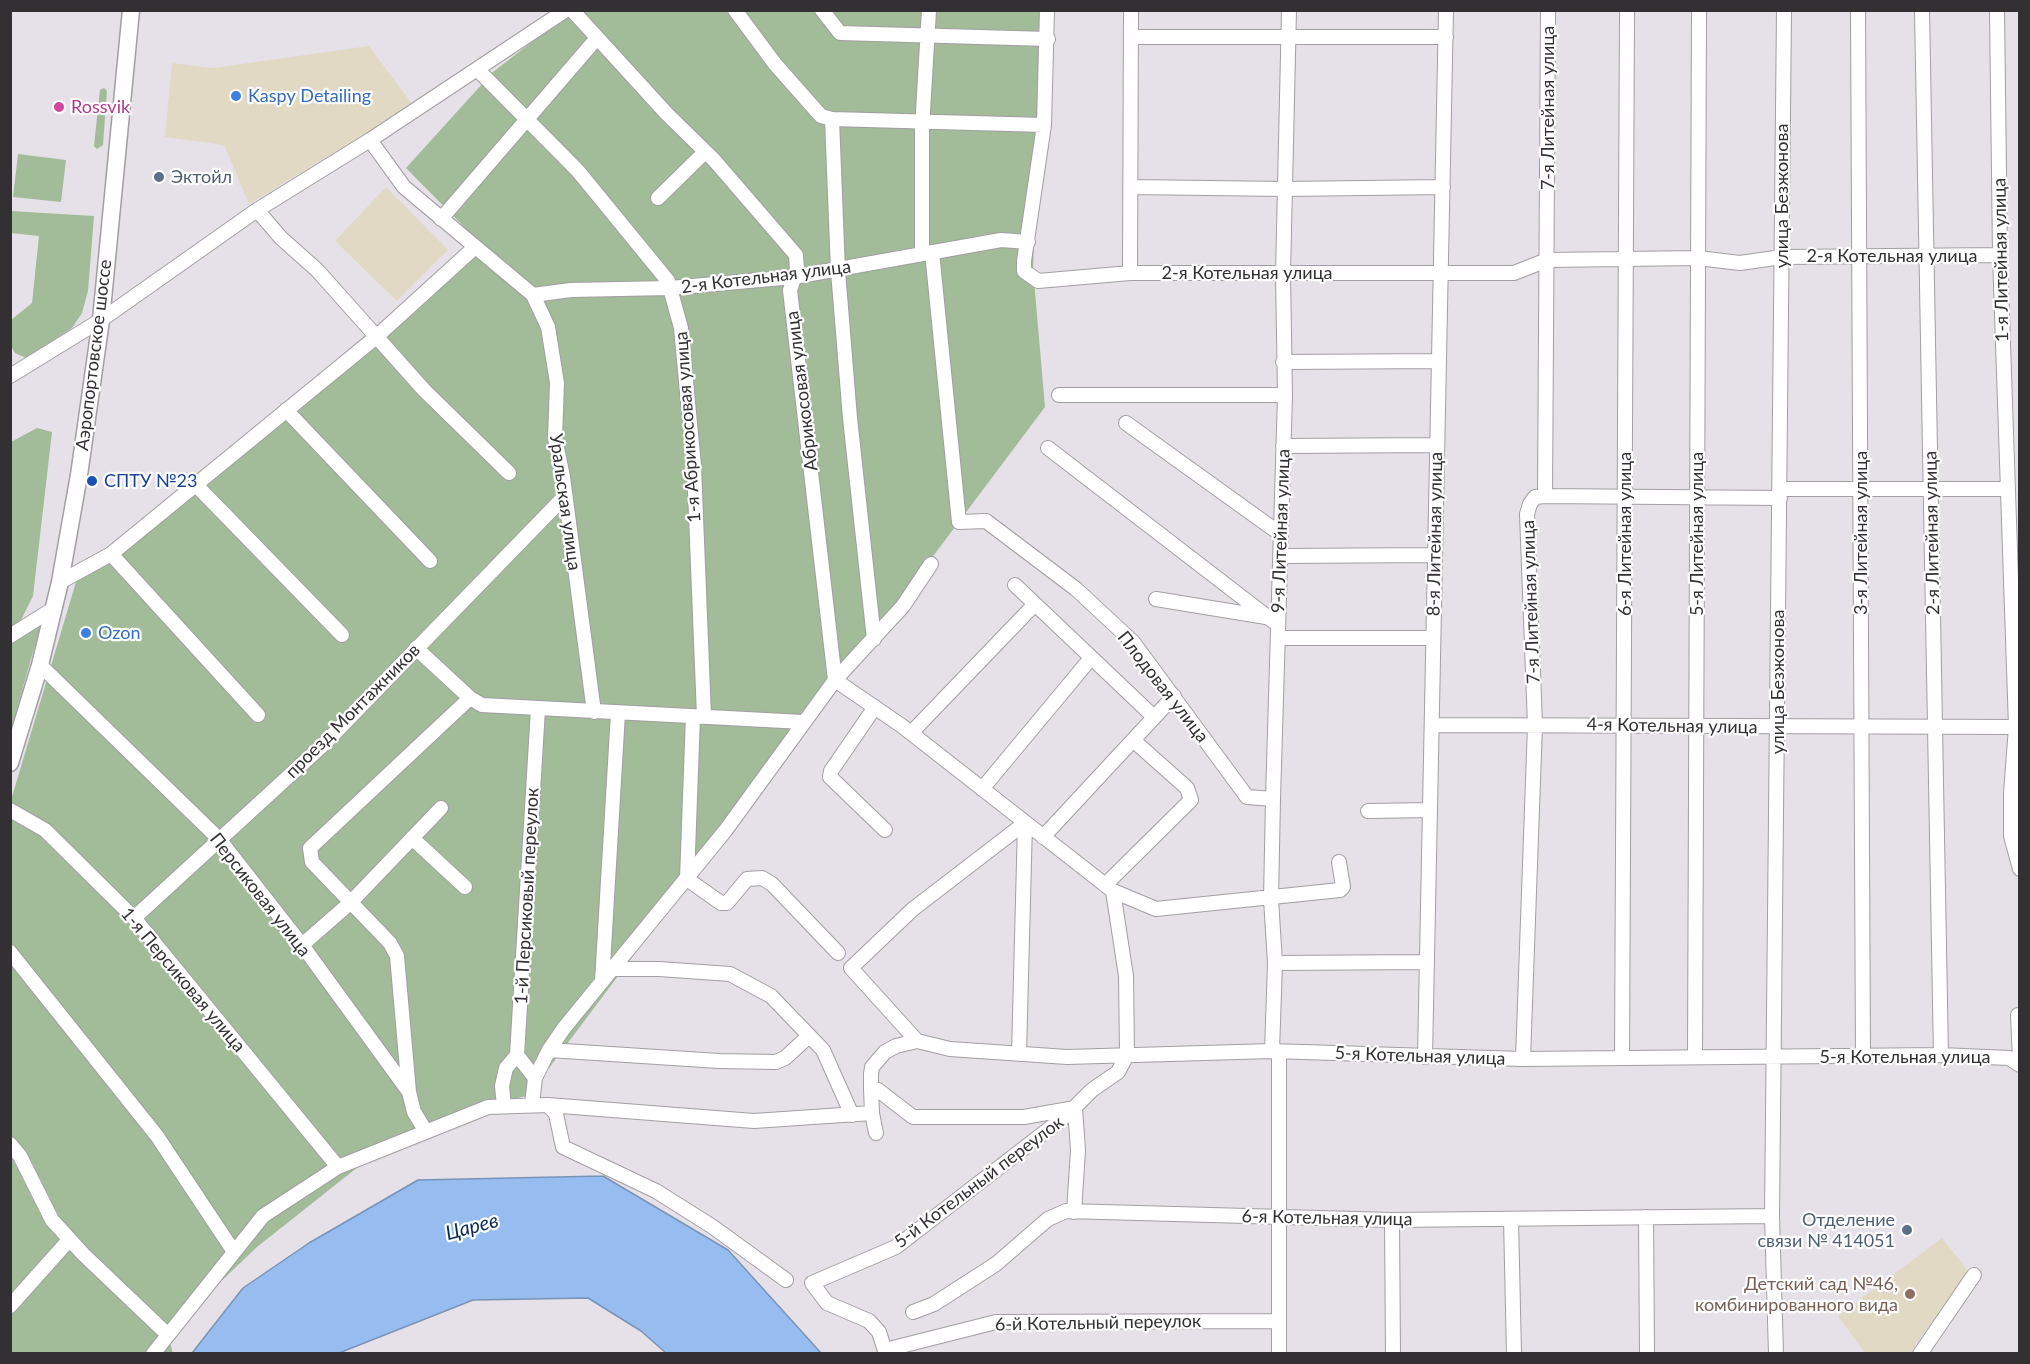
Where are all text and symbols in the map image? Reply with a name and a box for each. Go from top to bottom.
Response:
street label: 7-я Литейная улица [1537,26,1559,190]
place label: Kaspy Detailing [248,85,371,107]
marker: Kaspy Detailing [229,89,243,103]
place label: Rossvik [71,96,130,118]
marker: Rossvik [52,100,66,114]
street label: улица Безжонова [1771,124,1793,268]
place label: Эктойл [171,166,232,188]
marker: Эктойл [152,170,166,184]
street label: 1-я Литейная улица [1989,178,2013,342]
street label: 2-я Котельная улица [1807,245,1977,267]
street label: 2-я Котельная улица [680,256,852,298]
street label: Аэропортовское шоссе [72,258,116,452]
street label: 2-я Котельная улица [1162,262,1332,284]
street label: Абрикосовая улица [781,310,823,472]
street label: 1-я Абрикосовая улица [671,331,705,523]
street label: Уральская улица [545,432,585,572]
street label: 9-я Литейная улица [1267,449,1295,613]
street label: 3-я Литейная улица [1850,451,1872,615]
street label: 2-я Литейная улица [1920,451,1944,615]
street label: 8-я Литейная улица [1423,452,1447,616]
street label: 6-я Литейная улица [1614,452,1636,616]
street label: 5-я Литейная улица [1686,452,1708,616]
place label: СПТУ №23 [104,470,197,492]
marker: СПТУ №23 [85,474,99,488]
street label: 7-я Литейная улица [1517,520,1545,684]
street label: улица Безжонова [1767,610,1789,754]
place label: Ozon [98,622,140,644]
marker: Ozon [79,626,93,640]
street label: Плодовая улица [1113,627,1213,747]
street label: проезд Монтажников [281,639,425,783]
street label: 4-я Котельная улица [1586,714,1758,738]
street label: 1-й Персиковый переулок [511,787,543,1005]
street label: Персиковая улица [205,829,315,961]
street label: 1-я Персиковая улица [116,903,250,1057]
street label: 5-я Котельная улица [1334,1042,1506,1070]
street label: 5-я Котельная улица [1820,1046,1990,1068]
street label: 5-й Котельный переулок [890,1111,1068,1253]
street label: 6-я Котельная улица [1241,1206,1413,1230]
water label: Царев [443,1208,501,1246]
place label: Отделение связи № 414051 [1758,1209,1895,1252]
marker: Отделение связи № 414051 [1900,1223,1914,1237]
place label: Детский сад №46, комбинированного вида [1695,1273,1898,1316]
marker: Детский сад №46, комбинированного вида [1903,1287,1917,1301]
street label: 6-й Котельный переулок [995,1310,1201,1336]

